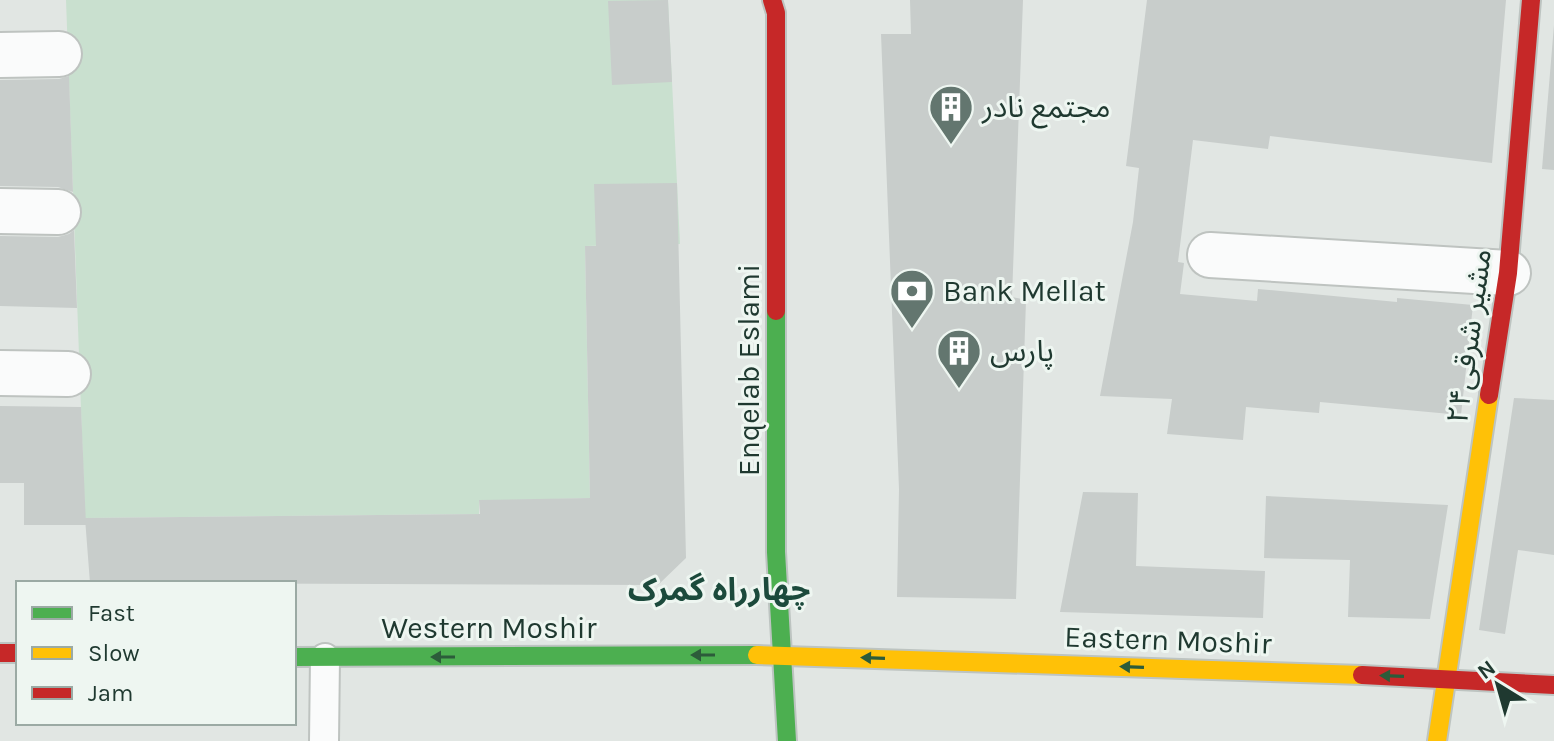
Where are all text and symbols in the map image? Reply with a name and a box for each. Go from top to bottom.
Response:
building icon: مجتمع نادر [927,83,975,146]
place label: مجتمع نادر [981,89,1111,129]
street label: مشیر شرقی۲۴ [1439,246,1499,426]
street label: Enqelab Eslami [731,264,767,476]
bank icon: Bank Mellat [888,267,936,330]
place label: Bank Mellat [943,273,1106,309]
building icon: پارس [935,327,983,390]
place label: پارس [990,333,1054,370]
district label: چهارراه گمرک [628,571,810,610]
legend [16,581,296,725]
text: Fast [88,599,135,627]
street label: Western Moshir [381,610,597,646]
street label: Eastern Moshir [1064,618,1272,662]
text: Slow [88,639,140,667]
north arrow [1458,645,1538,725]
one-way arrow [690,649,715,661]
one-way arrow [430,650,455,663]
one-way arrow [860,651,885,664]
text: N [1472,655,1501,685]
one-way arrow [1119,661,1144,673]
one-way arrow [1379,670,1404,683]
text: Jam [88,679,133,707]

